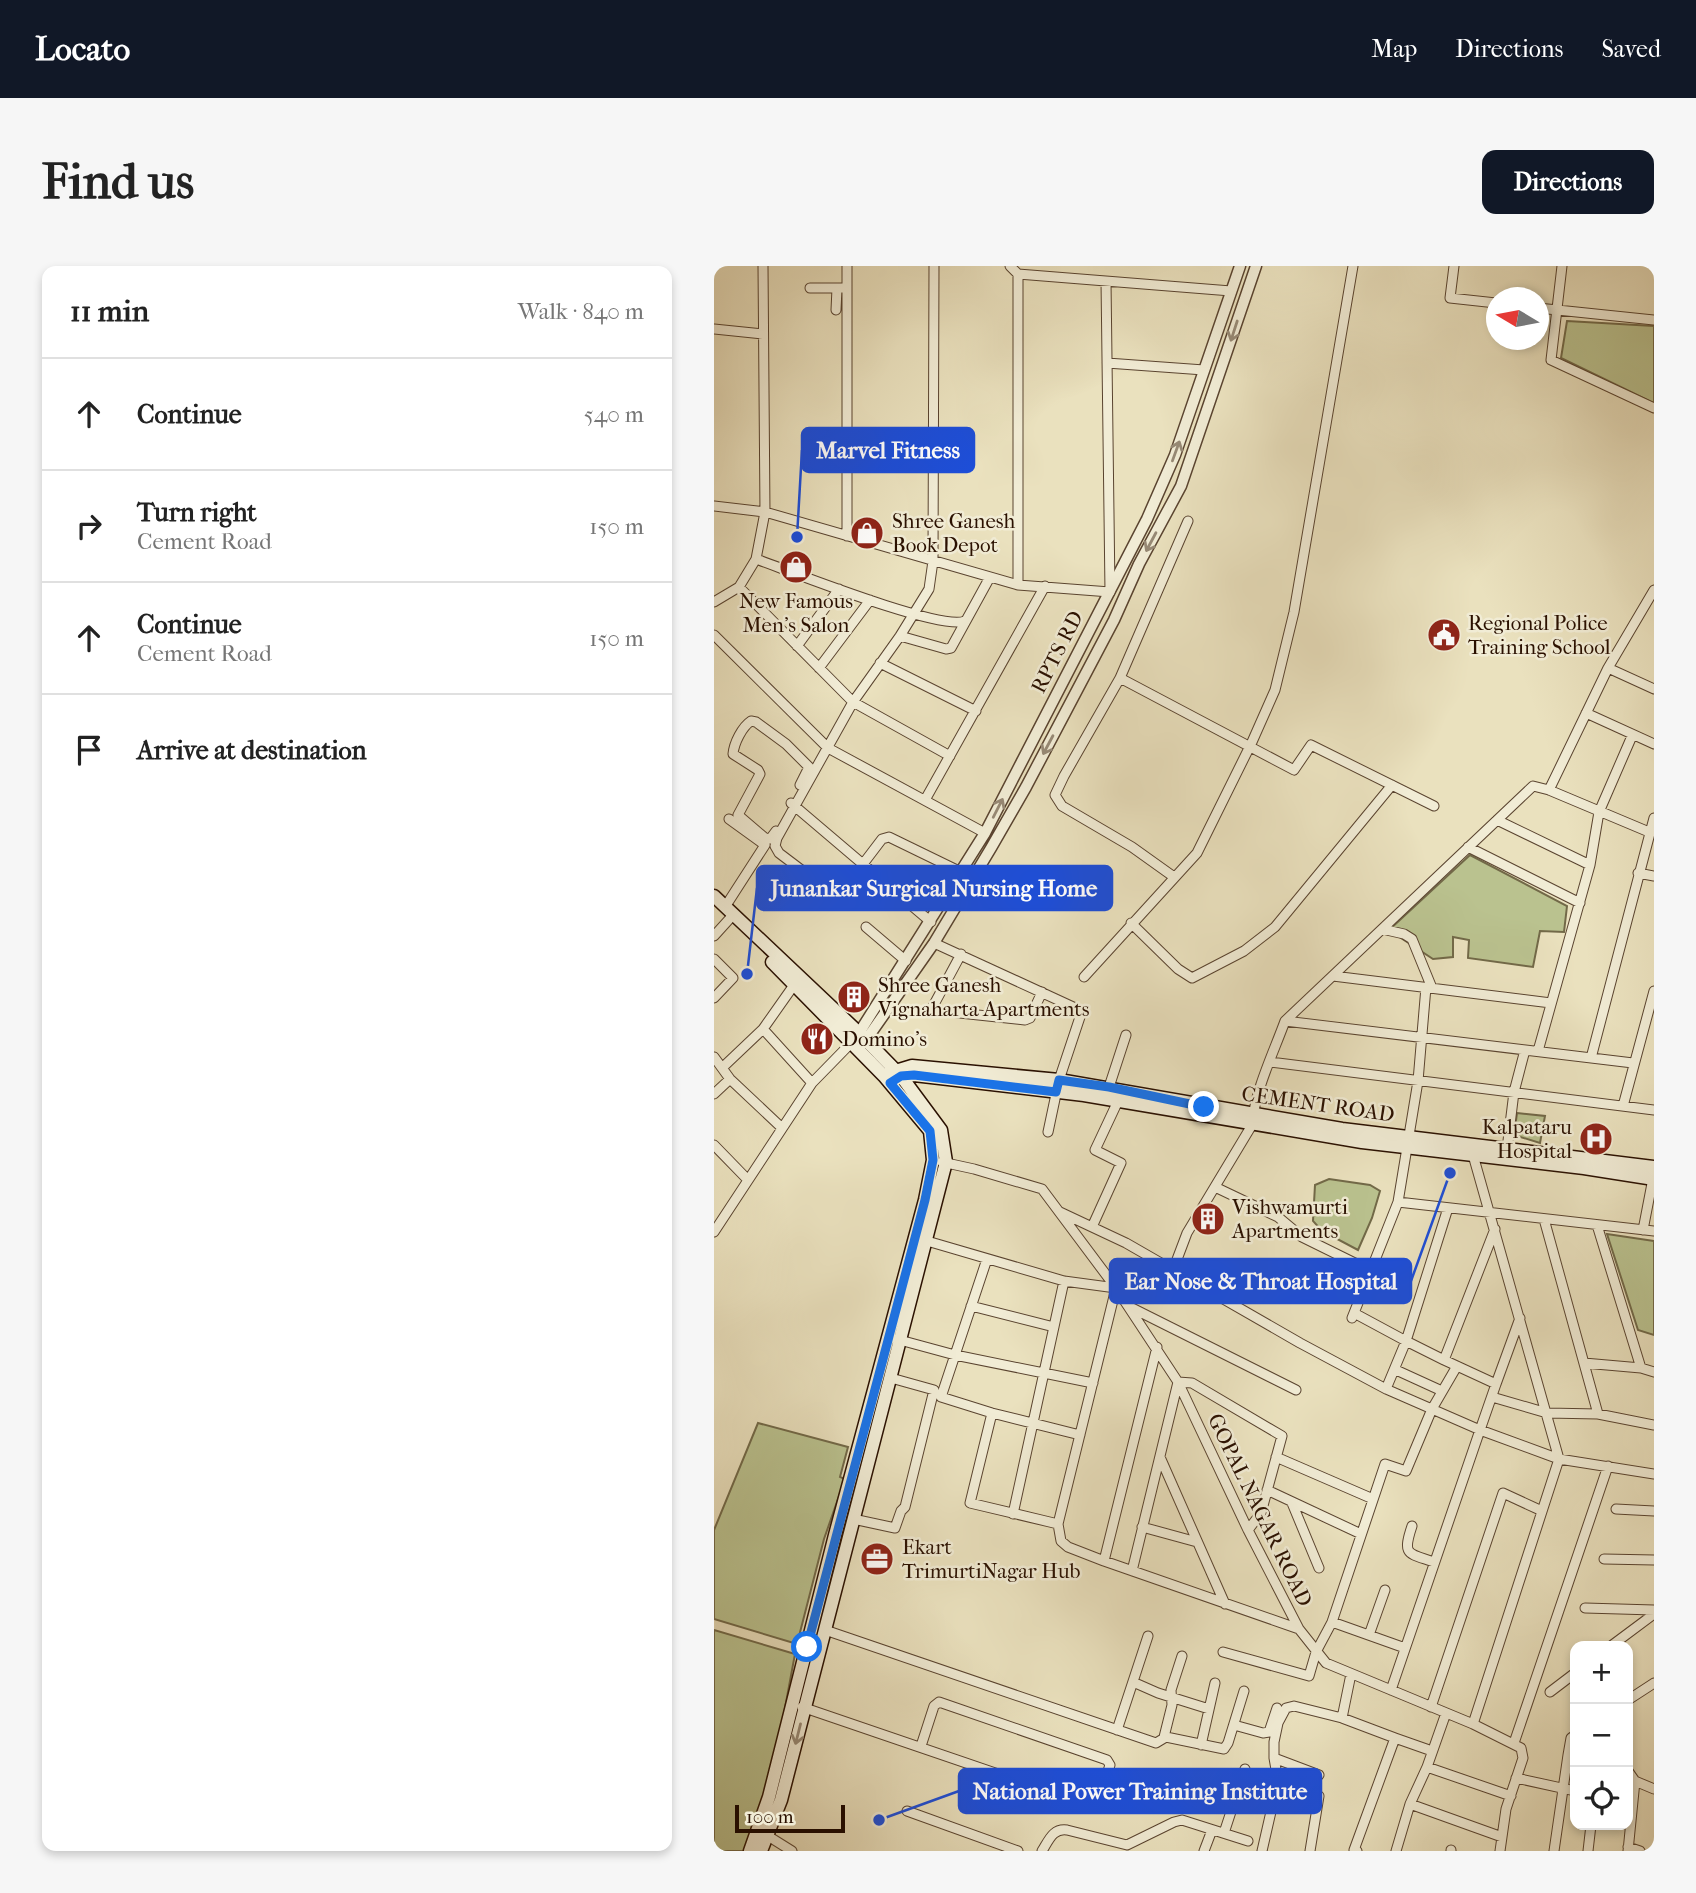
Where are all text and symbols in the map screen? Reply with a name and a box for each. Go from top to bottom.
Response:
text: Locato [35,30,130,69]
text: Map [1371,35,1417,63]
text: Directions [1455,35,1563,63]
text: Saved [1601,35,1661,63]
button: Directions [1482,150,1654,214]
text: Find us [42,153,194,211]
north arrow [1486,287,1549,350]
text: 11 min [70,294,149,329]
text: Walk · 840 m [518,298,644,325]
one-way arrow [1227,319,1240,341]
icon: ahead [70,395,108,433]
text: Continue [137,399,242,430]
text: 540 m [584,401,644,428]
callout: Marvel Fitness [802,428,974,472]
text: Marvel Fitness [816,437,960,464]
one-way arrow [1171,441,1183,463]
text: Turn right [137,497,257,528]
icon: right [70,507,108,545]
place label: Shree Ganesh Book Depot [892,509,1015,557]
text: 150 m [589,513,644,540]
shop icon: Shree Ganesh Book Depot [848,514,886,552]
text: Cement Road [137,528,272,555]
one-way arrow [1144,531,1157,552]
shop icon: New Famous Men's Salon [777,548,815,586]
place label: New Famous Men's Salon [739,589,853,637]
street label: RPTS RD [1026,607,1088,697]
text: Continue [137,609,242,640]
place label: Regional Police Training School [1468,611,1611,659]
public building icon: Regional Police Training School [1425,616,1463,654]
icon: ahead [70,619,108,657]
text: 150 m [589,625,644,652]
text: Cement Road [137,640,272,667]
icon: arrive [70,731,108,769]
one-way arrow [1041,734,1055,755]
text: Arrive at destination [137,735,367,766]
one-way arrow [992,798,1006,819]
callout: Junankar Surgical Nursing Home [757,866,1112,910]
text: Junankar Surgical Nursing Home [769,875,1098,902]
place label: Shree Ganesh Vignaharta Apartments [877,973,1090,1021]
building icon: Shree Ganesh Vignaharta Apartments [835,978,873,1016]
restaurant icon: Domino's [798,1020,836,1058]
place label: Domino's [842,1027,927,1051]
street label: CEMENT ROAD [1240,1081,1396,1127]
route end [1188,1091,1219,1122]
place label: Kalpataru Hospital [1482,1115,1572,1163]
hospital icon: Kalpataru Hospital [1577,1120,1615,1158]
place label: Vishwamurti Apartments [1231,1195,1348,1243]
building icon: Vishwamurti Apartments [1189,1200,1227,1238]
callout: Ear Nose & Throat Hospital [1110,1259,1411,1303]
text: Ear Nose & Throat Hospital [1125,1268,1398,1295]
street label: GOPAL NAGAR ROAD [1203,1410,1317,1610]
place label: Ekart TrimurtiNagar Hub [902,1535,1080,1583]
office icon: Ekart TrimurtiNagar Hub [858,1540,896,1578]
route start [791,1631,822,1662]
map controls [1570,1641,1633,1830]
button: + [1570,1641,1633,1704]
button: − [1570,1704,1633,1767]
one-way arrow [791,1722,804,1745]
button: locate [1570,1767,1633,1830]
callout: National Power Training Institute [959,1769,1321,1813]
text: National Power Training Institute [973,1778,1308,1805]
scale bar [735,1802,845,1834]
text: 100 m [746,1806,794,1828]

